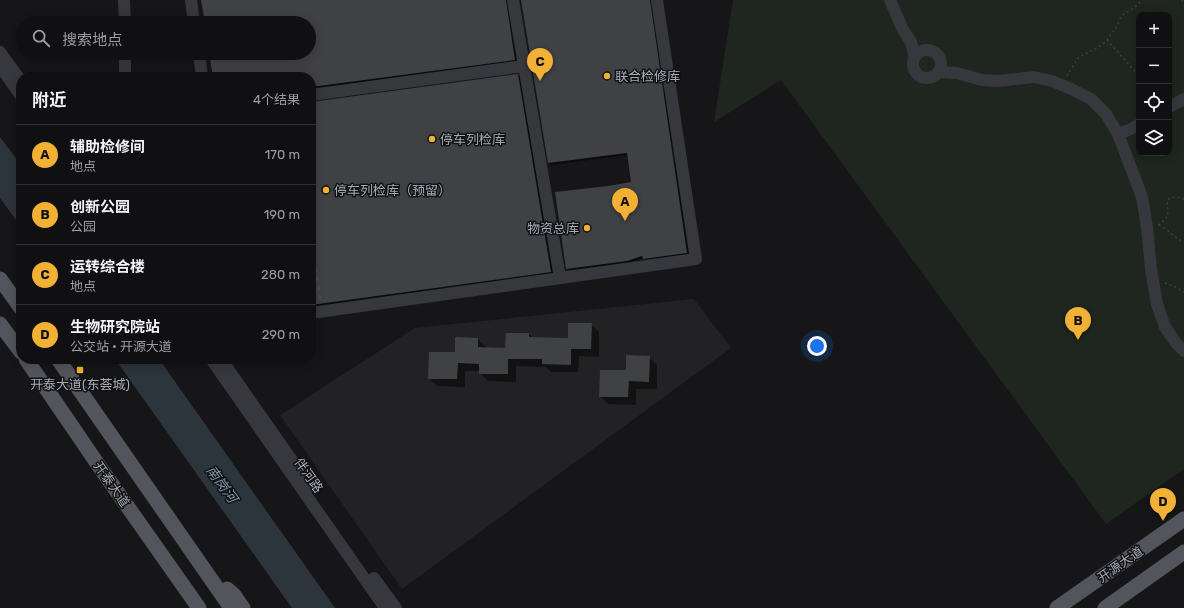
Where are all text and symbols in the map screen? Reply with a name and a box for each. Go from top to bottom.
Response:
map controls [1136,12,1172,156]
button: + [1136,12,1172,48]
search box [16,16,316,60]
icon: search [30,27,52,49]
text: 搜索地点 [62,31,122,49]
pin: C [527,48,553,81]
button: − [1136,48,1172,84]
place label: 联合检修库 [615,69,680,84]
marker: 联合检修库 [602,71,612,81]
button: locate [1136,84,1172,120]
text: 附近 [32,90,66,110]
text: 4个结果 [253,92,300,107]
button: layers [1136,120,1172,156]
place label: 停车列检库 [440,132,505,147]
marker: 停车列检库 [427,134,437,144]
text: 辅助检修间 [70,138,145,156]
text: A [40,147,50,162]
text: 170 m [265,147,300,162]
text: 地点 [70,159,96,174]
place label: 停车列检库（预留） [334,183,451,198]
marker: 停车列检库（预留） [321,185,331,195]
pin: A [612,188,638,221]
text: 创新公园 [70,198,130,216]
text: B [40,207,50,222]
text: 190 m [264,207,300,222]
text: 公园 [70,219,96,234]
place label: 物资总库 [527,221,579,236]
marker: 物资总库 [582,223,592,233]
text: 运转综合楼 [70,258,145,276]
text: C [40,267,50,282]
text: 280 m [261,267,300,282]
text: 地点 [70,279,96,294]
pin: B [1065,307,1091,340]
text: 生物研究院站 [70,318,160,336]
text: D [40,327,50,342]
text: 290 m [262,327,300,342]
your location [807,336,827,356]
text: 公交站 · 开源大道 [70,339,172,354]
marker: 开泰大道(东荟城) [75,365,85,375]
place label: 开泰大道(东荟城) [30,377,130,392]
street label: 伴河路 [291,455,326,496]
street label: 开泰大道 [91,459,133,510]
water label: 南岗河 [202,462,243,509]
pin: D [1150,488,1176,521]
street label: 开源大道 [1095,543,1146,585]

